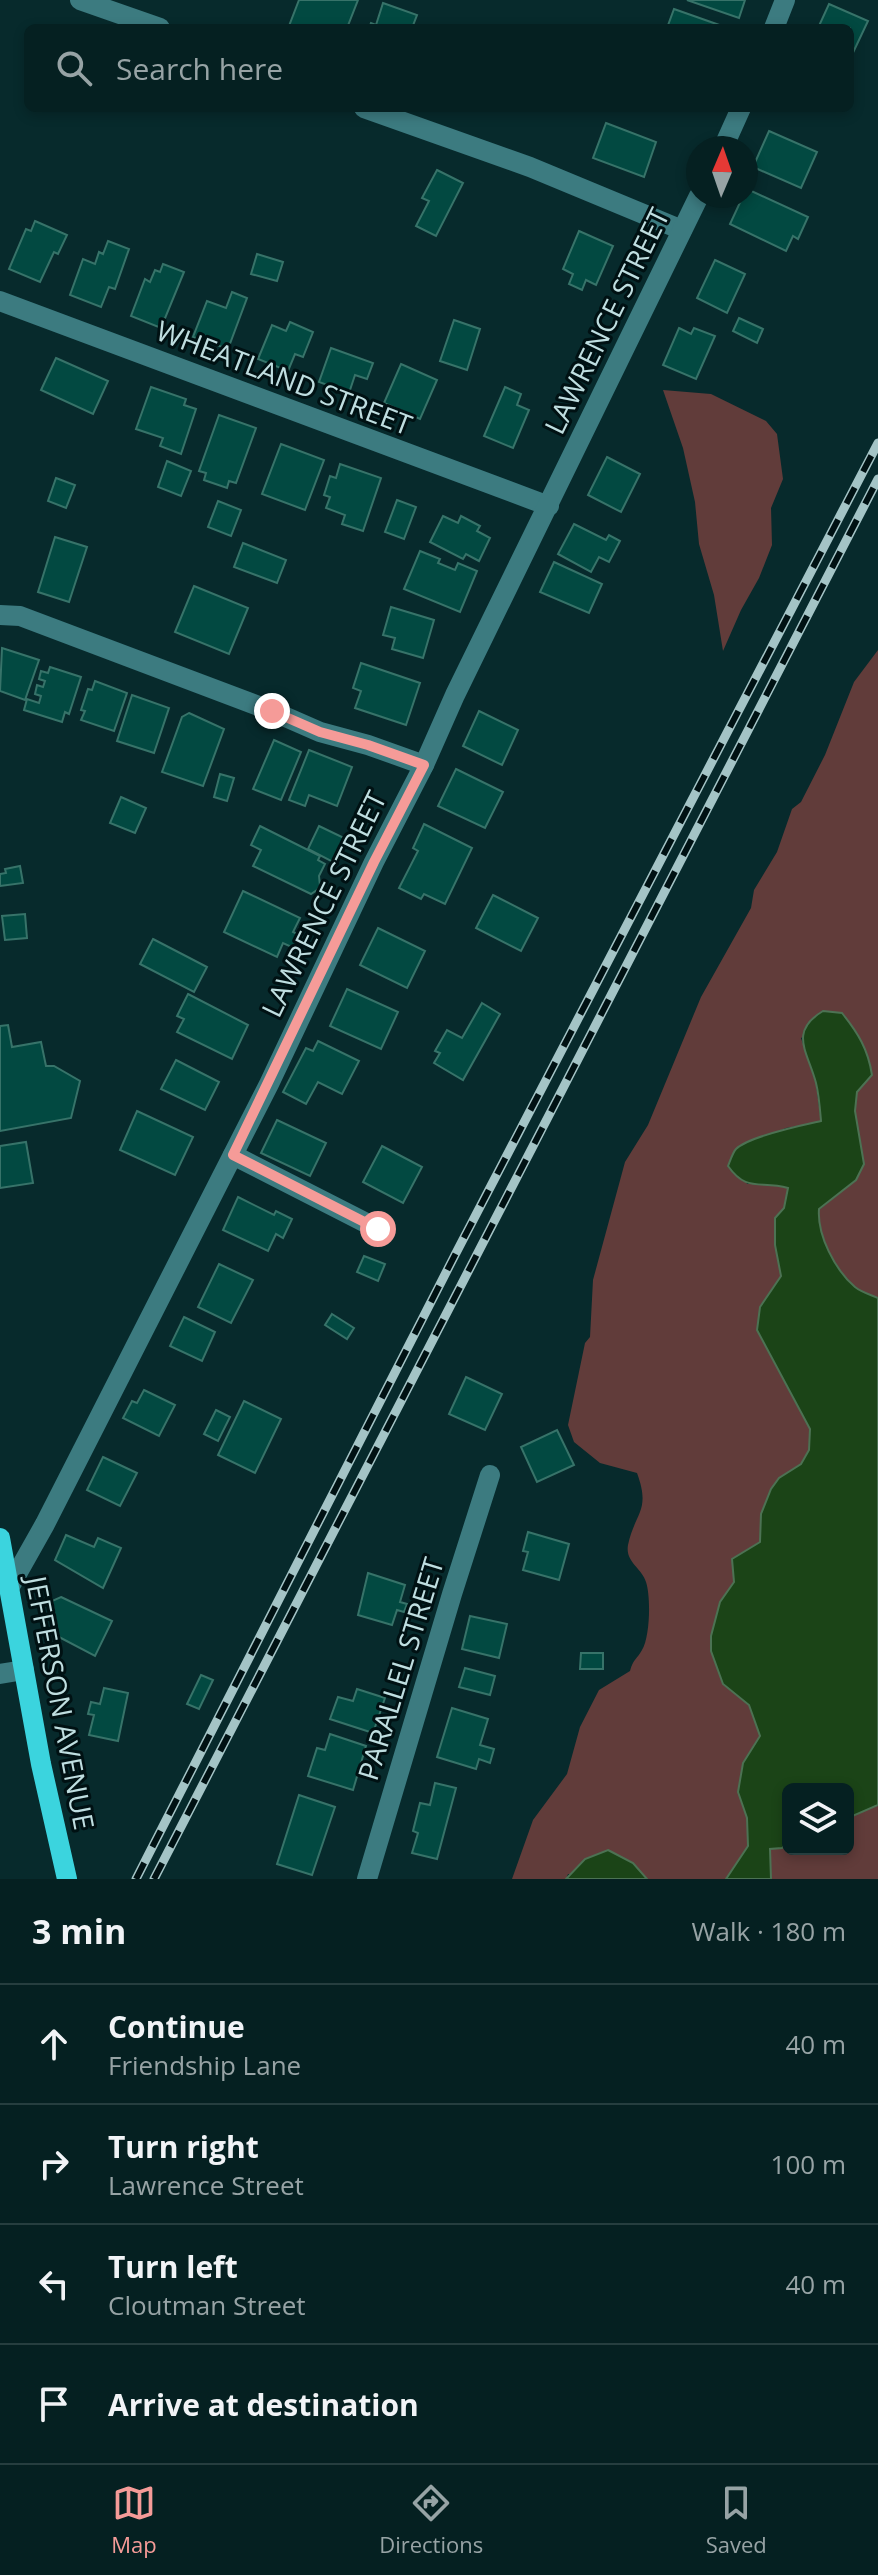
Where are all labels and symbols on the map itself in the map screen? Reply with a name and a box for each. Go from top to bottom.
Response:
north arrow [686,136,758,208]
street label: LAWRENCE STREET [535,201,678,440]
street label: WHEATLAND STREET [151,311,418,444]
route end [254,693,290,729]
street label: LAWRENCE STREET [252,784,395,1023]
route start [360,1211,396,1247]
street label: PARALLEL STREET [348,1552,452,1785]
street label: JEFFERSON AVENUE [17,1570,104,1833]

